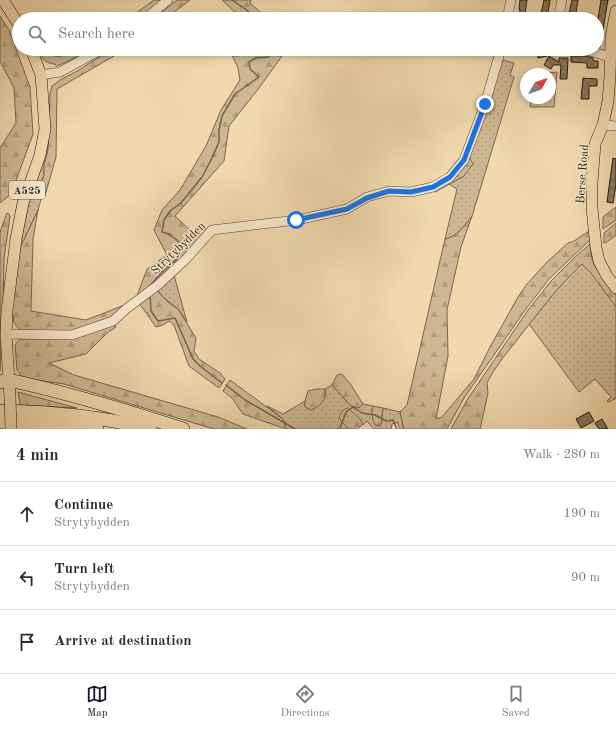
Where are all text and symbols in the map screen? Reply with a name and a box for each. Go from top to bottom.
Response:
search box [12,12,604,56]
icon: search [26,23,48,45]
text: Search here [58,27,135,42]
north arrow [520,68,556,104]
route end [476,95,494,113]
street label: Berse Road [575,144,591,204]
road number: A525 [9,181,45,199]
route start [287,211,305,229]
street label: Strytybydden [149,220,208,277]
text: 4 min [16,447,59,464]
text: Walk · 280 m [523,448,600,461]
text: Continue [54,498,113,513]
icon: ahead [16,503,38,525]
text: 190 m [563,507,600,520]
text: Strytybydden [54,516,130,529]
text: Turn left [54,562,114,577]
icon: left [16,567,38,589]
text: 90 m [571,571,600,584]
text: Strytybydden [54,580,130,593]
icon: arrive [16,631,38,653]
text: Arrive at destination [54,634,192,649]
tab: Map [86,683,108,721]
tab: Directions [281,683,329,721]
tab: Saved [502,683,530,721]

